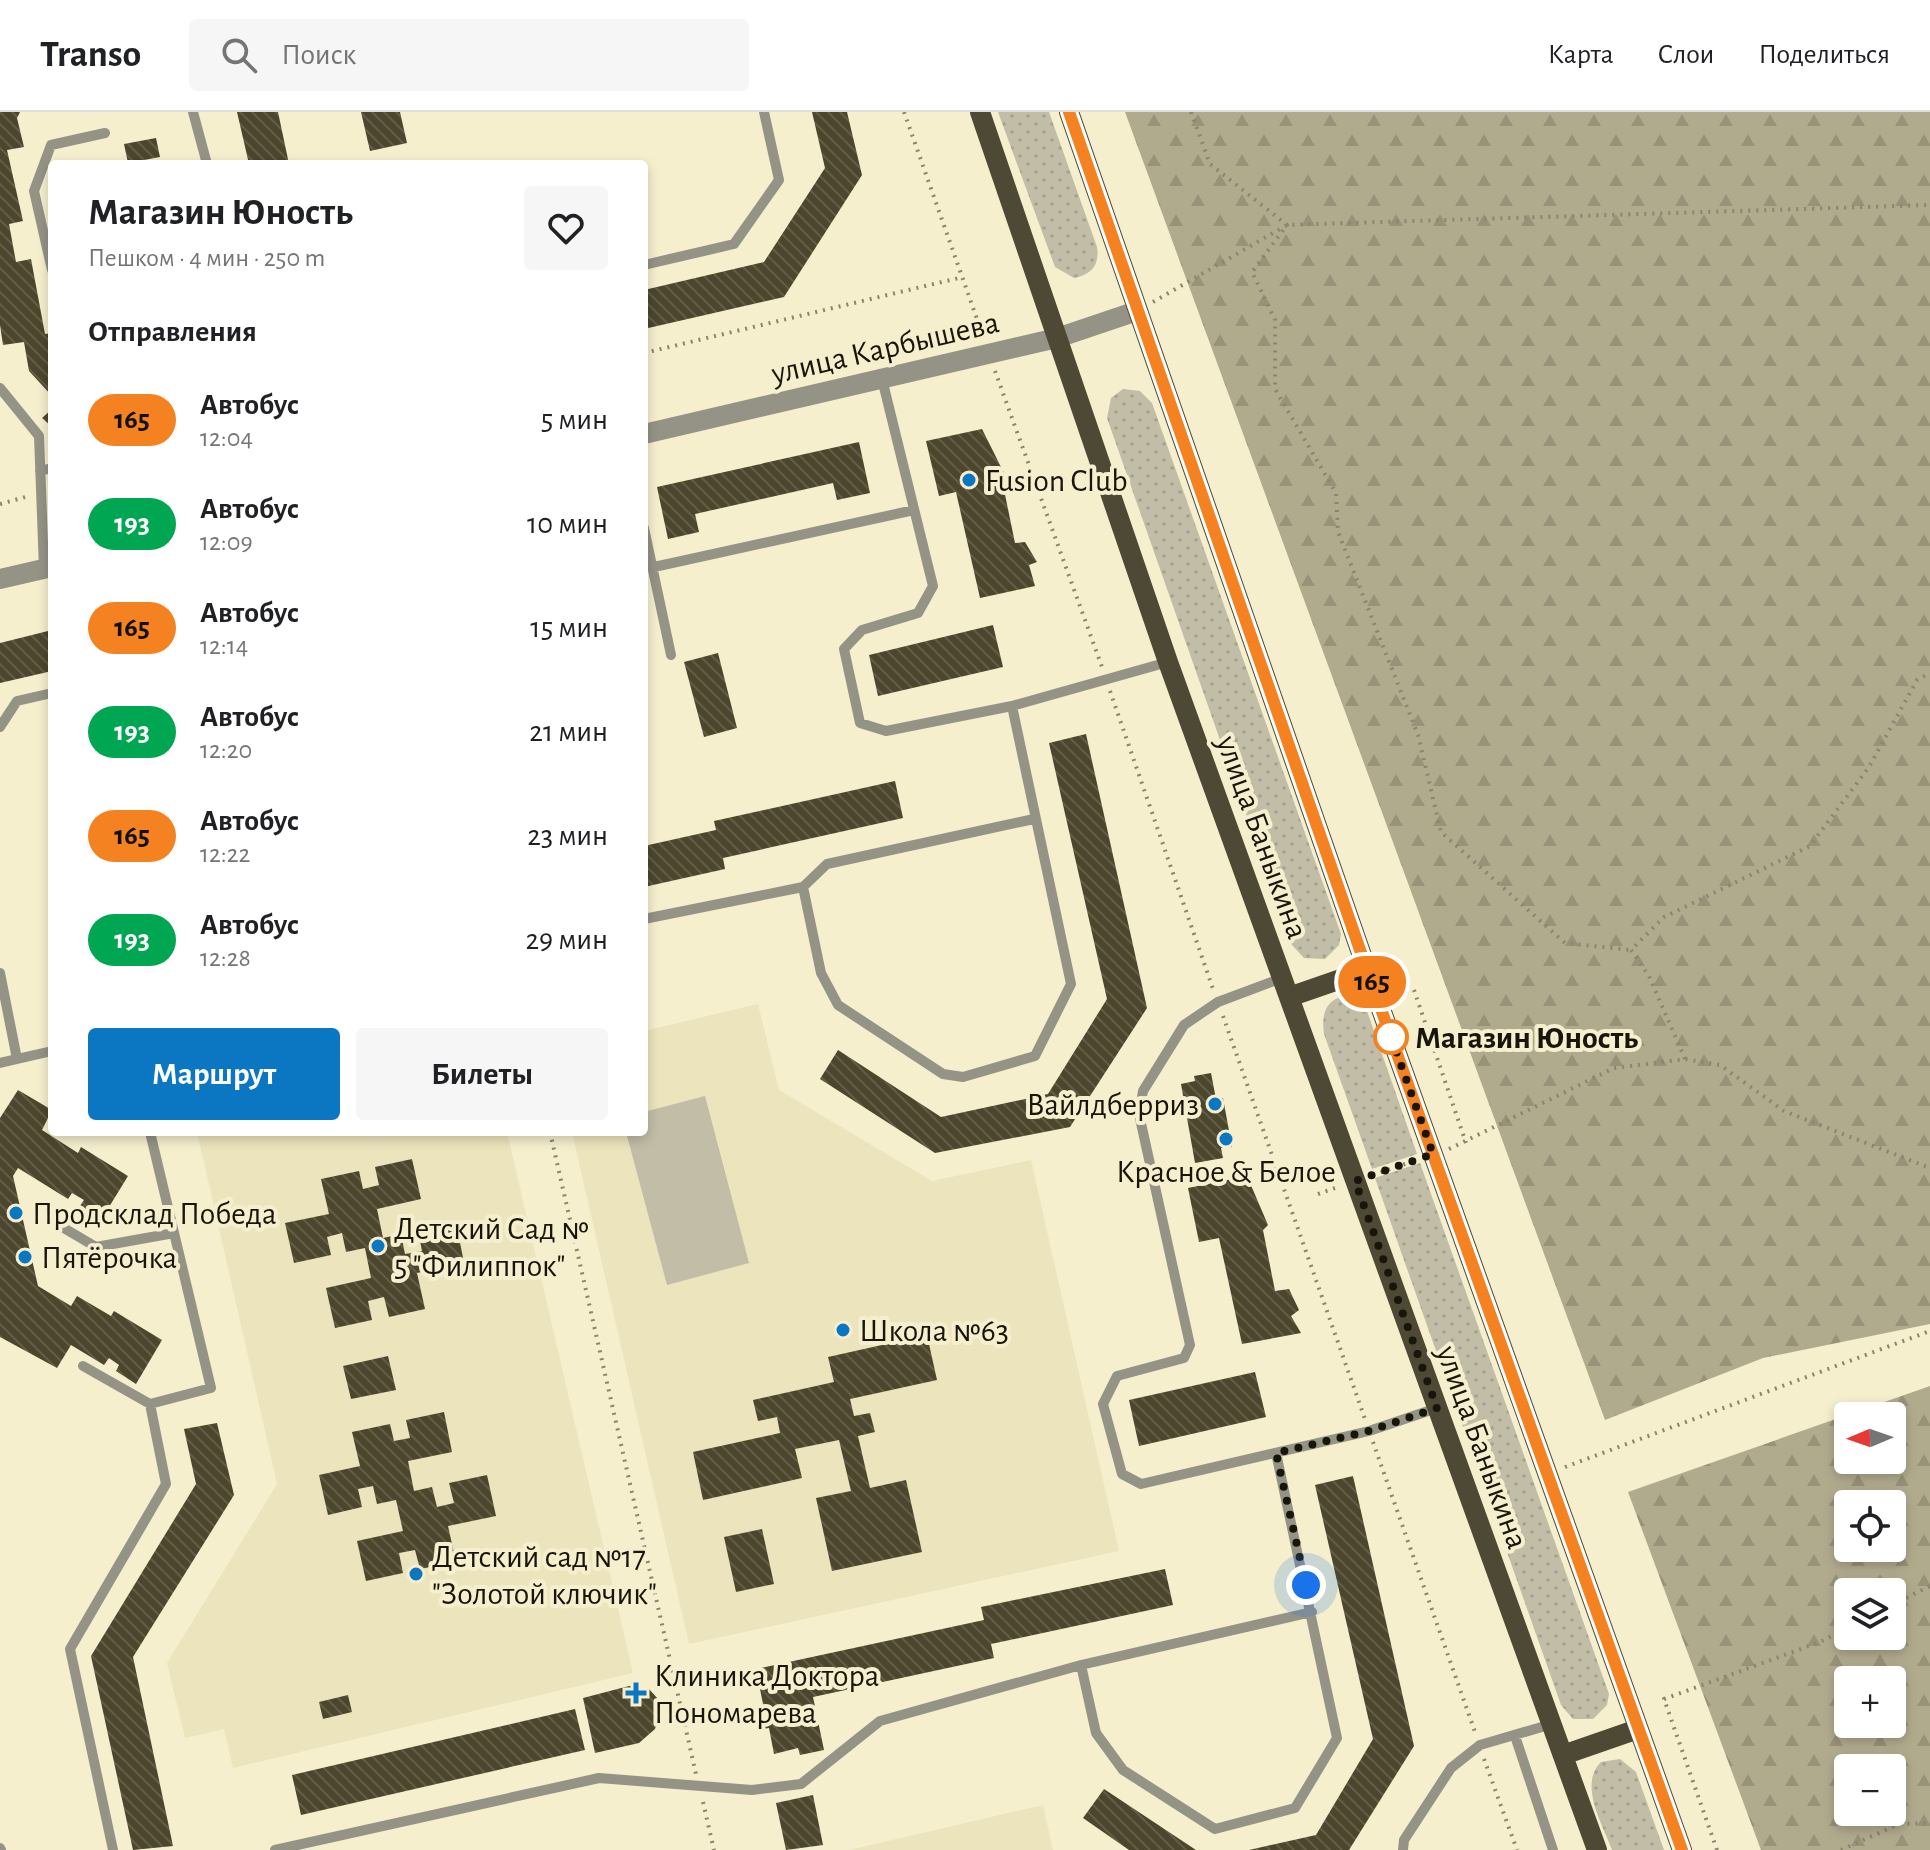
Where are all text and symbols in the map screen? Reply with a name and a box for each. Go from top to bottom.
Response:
search box [189,19,749,91]
icon: search [217,33,261,77]
text: Transo [40,36,141,74]
text: Поиск [281,40,356,70]
text: Карта [1548,41,1614,69]
text: Слои [1658,41,1714,69]
text: Поделиться [1758,41,1890,69]
button: heart [524,186,608,270]
text: Магазин Юность [88,194,353,232]
text: Пешком · 4 мин · 250 m [88,245,325,271]
street label: улица Карбышева [767,306,1002,390]
text: Отправления [88,317,257,347]
text: Автобус [200,390,299,420]
text: 5 мин [541,405,608,435]
text: 165 [114,406,150,434]
text: 12:04 [200,425,253,451]
place label: Fusion Club [985,465,1128,497]
marker: Fusion Club [960,471,978,489]
text: Автобус [200,494,299,524]
text: 10 мин [527,509,608,539]
text: 193 [114,510,150,538]
text: 12:09 [200,529,253,555]
text: Автобус [200,598,299,628]
text: 15 мин [530,613,608,643]
text: 165 [114,614,150,642]
text: 12:14 [200,633,248,659]
text: Автобус [200,702,299,732]
text: 21 мин [529,717,608,747]
text: 193 [114,718,150,746]
street label: улица Баныкина [1210,731,1314,943]
text: 12:20 [200,737,252,763]
text: Автобус [200,806,299,836]
text: 23 мин [527,821,608,851]
text: 165 [114,822,150,850]
text: 12:22 [200,841,250,867]
text: Автобус [200,910,299,940]
text: 29 мин [525,925,608,955]
text: 193 [114,926,150,954]
text: 12:28 [200,945,251,971]
line badge: 165 [1326,956,1418,1008]
text: 165 [1354,968,1390,996]
marker: Магазин Юность [1374,1020,1408,1054]
place label: Магазин Юность [1415,1022,1638,1054]
button: Маршрут [88,1028,340,1120]
button: Билеты [356,1028,608,1120]
place label: Вайлдберриз [1026,1089,1199,1121]
marker: Вайлдберриз [1206,1095,1224,1113]
marker: Красное & Белое [1217,1130,1235,1148]
place label: Красное & Белое [1116,1156,1336,1188]
place label: Продсклад Победа [32,1198,277,1230]
marker: Продсклад Победа [7,1204,25,1222]
place label: Детский Сад № 5 "Филиппок" [394,1213,589,1282]
marker: Детский Сад № 5 "Филиппок" [369,1237,387,1255]
place label: Пятёрочка [41,1242,177,1274]
marker: Пятёрочка [16,1248,34,1266]
place label: Школа №63 [859,1315,1009,1347]
marker: Школа №63 [834,1321,852,1339]
street label: улица Баныкина [1430,1341,1534,1553]
north arrow [1834,1402,1906,1474]
map controls [1834,1402,1906,1826]
button: locate [1834,1490,1906,1562]
place label: Детский сад №17 "Золотой ключик" [432,1541,657,1610]
marker: Детский сад №17 "Золотой ключик" [407,1565,425,1583]
your location [1286,1565,1326,1605]
button: layers [1834,1578,1906,1650]
place label: Клиника Доктора Пономарева [654,1660,879,1729]
button: + [1834,1666,1906,1738]
marker: Клиника Доктора Пономарева [625,1682,647,1704]
button: − [1834,1754,1906,1826]

